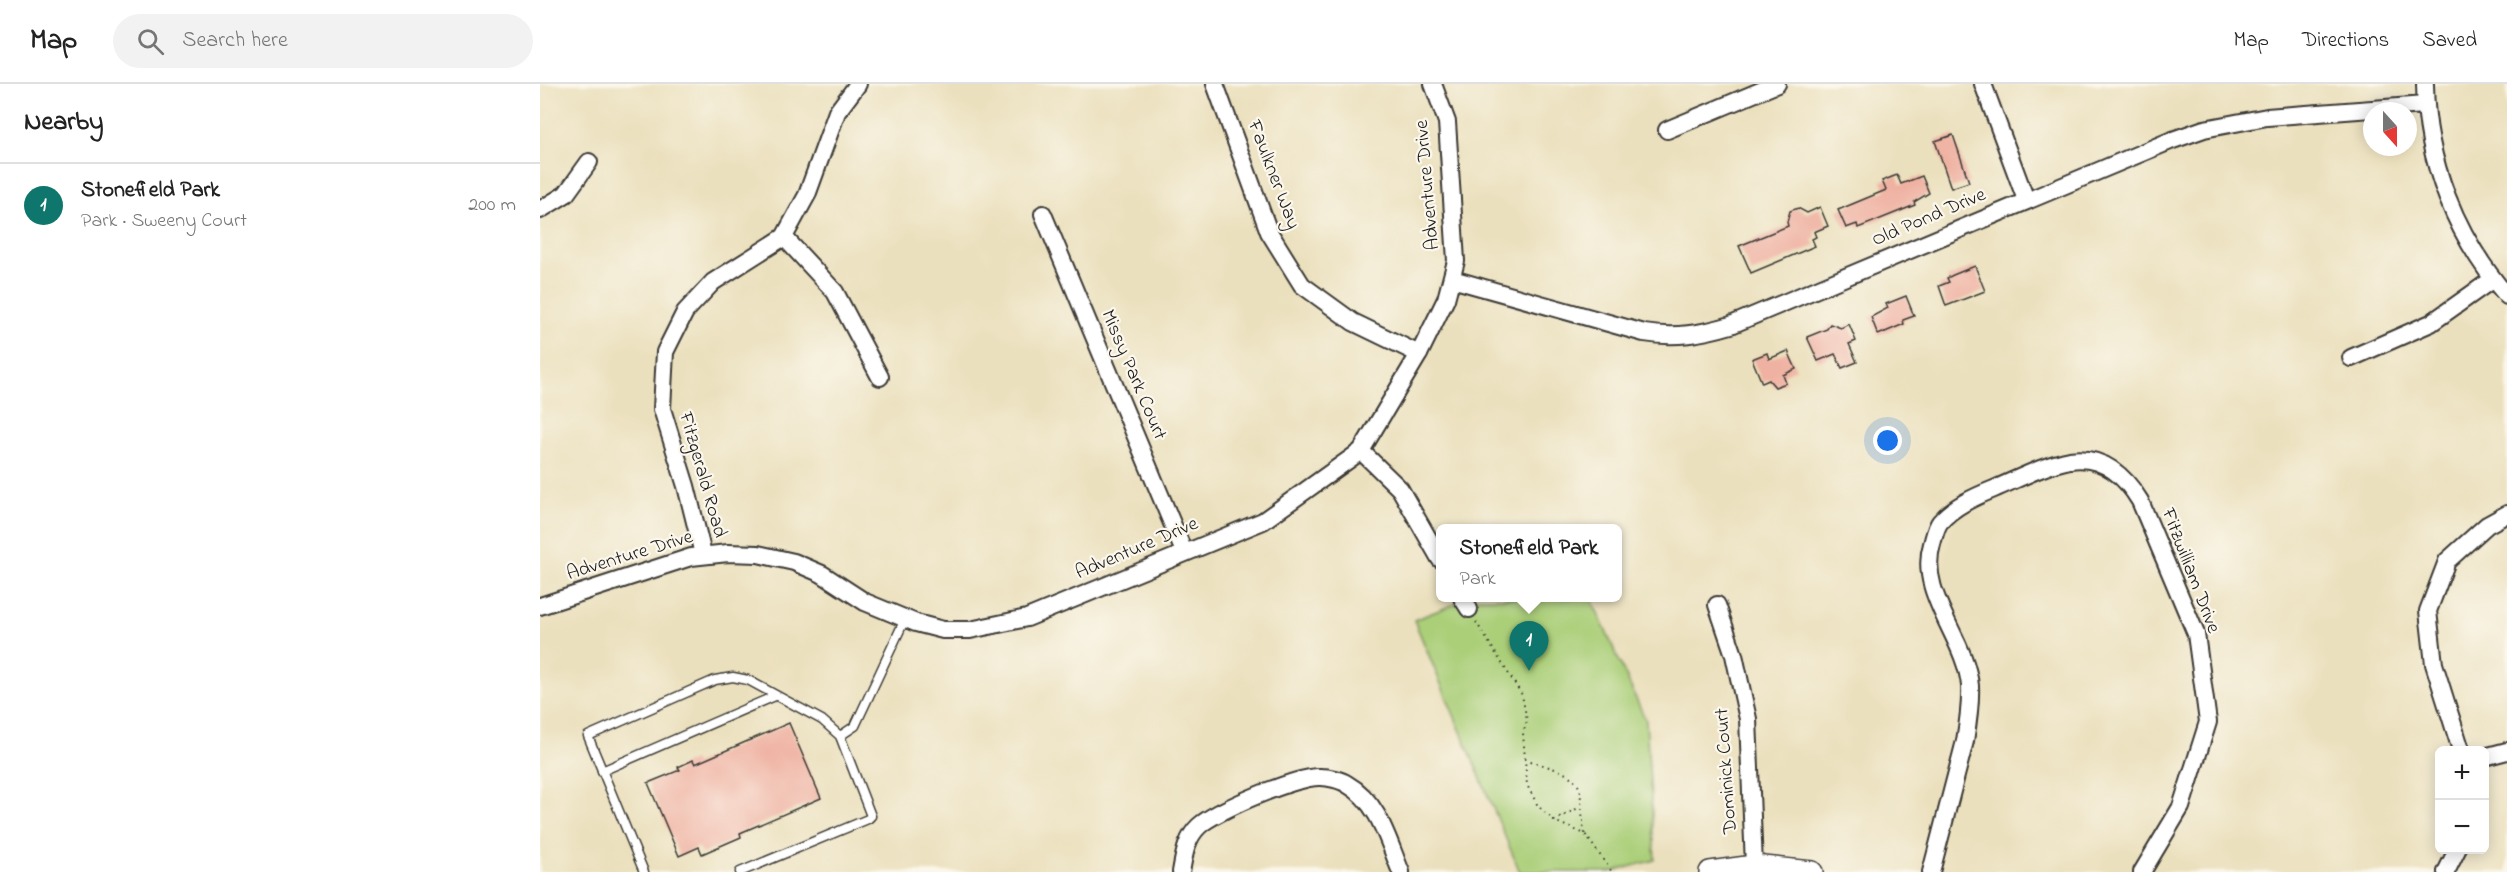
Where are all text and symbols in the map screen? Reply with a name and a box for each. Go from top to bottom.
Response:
search box [113,14,533,68]
text: Map [30,21,77,62]
icon: search [134,25,167,58]
text: Search here [182,25,288,57]
text: Map [2233,26,2269,56]
text: Directions [2302,26,2389,56]
text: Saved [2422,26,2477,56]
north arrow [2363,102,2417,156]
text: Nearby [24,104,103,142]
street label: Faulkner Way [1239,115,1307,234]
street label: Adventure Drive [1408,119,1448,251]
text: Stonefield Park [81,175,220,207]
street label: Old Pond Drive [1867,181,1991,255]
text: 1 [40,191,47,220]
text: 200 m [468,191,516,220]
text: Park · Sweeny Court [81,207,247,236]
street label: Missy Park Court [1092,305,1174,445]
street label: Fitzgerald Road [669,408,734,542]
your location [1873,426,1902,455]
street label: Fitzwilliam Drive [2152,503,2227,638]
street label: Adventure Drive [1071,510,1203,588]
street label: Adventure Drive [563,523,697,589]
popup [1436,524,1622,602]
text: Stonefield Park [1460,533,1599,565]
text: Park [1460,565,1496,594]
pin: 1 [1510,622,1548,671]
street label: Dominick Court [1708,707,1746,836]
map controls [2435,746,2489,854]
button: + [2435,746,2489,800]
button: − [2435,800,2489,854]

